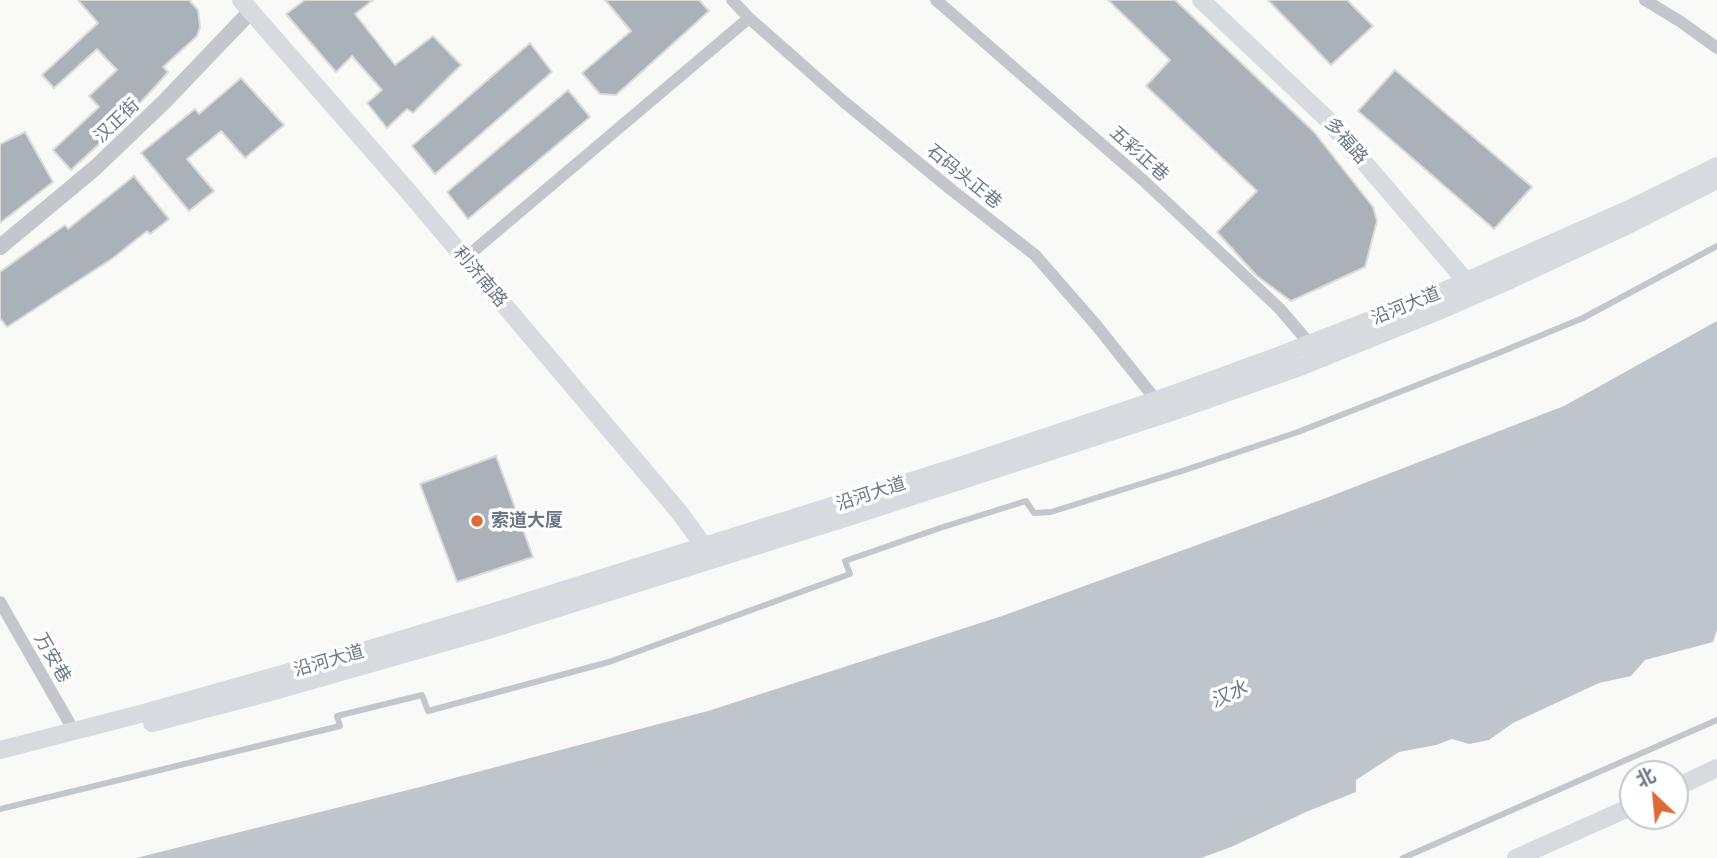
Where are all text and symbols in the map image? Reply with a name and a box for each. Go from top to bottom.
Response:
street label: 汉正街 [90,94,144,148]
street label: 多福路 [1320,114,1372,168]
street label: 五彩正巷 [1105,122,1173,186]
street label: 石码头正巷 [922,140,1006,214]
street label: 利济南路 [449,242,511,312]
street label: 沿河大道 [1369,283,1443,329]
street label: 沿河大道 [833,473,909,515]
place label: 索道大厦 [491,510,563,532]
marker: 索道大厦 [469,513,485,529]
street label: 万安巷 [29,629,75,687]
street label: 沿河大道 [291,641,367,681]
water label: 汉水 [1207,677,1251,713]
north arrow [1619,760,1689,830]
text: 北 [1632,763,1659,792]

